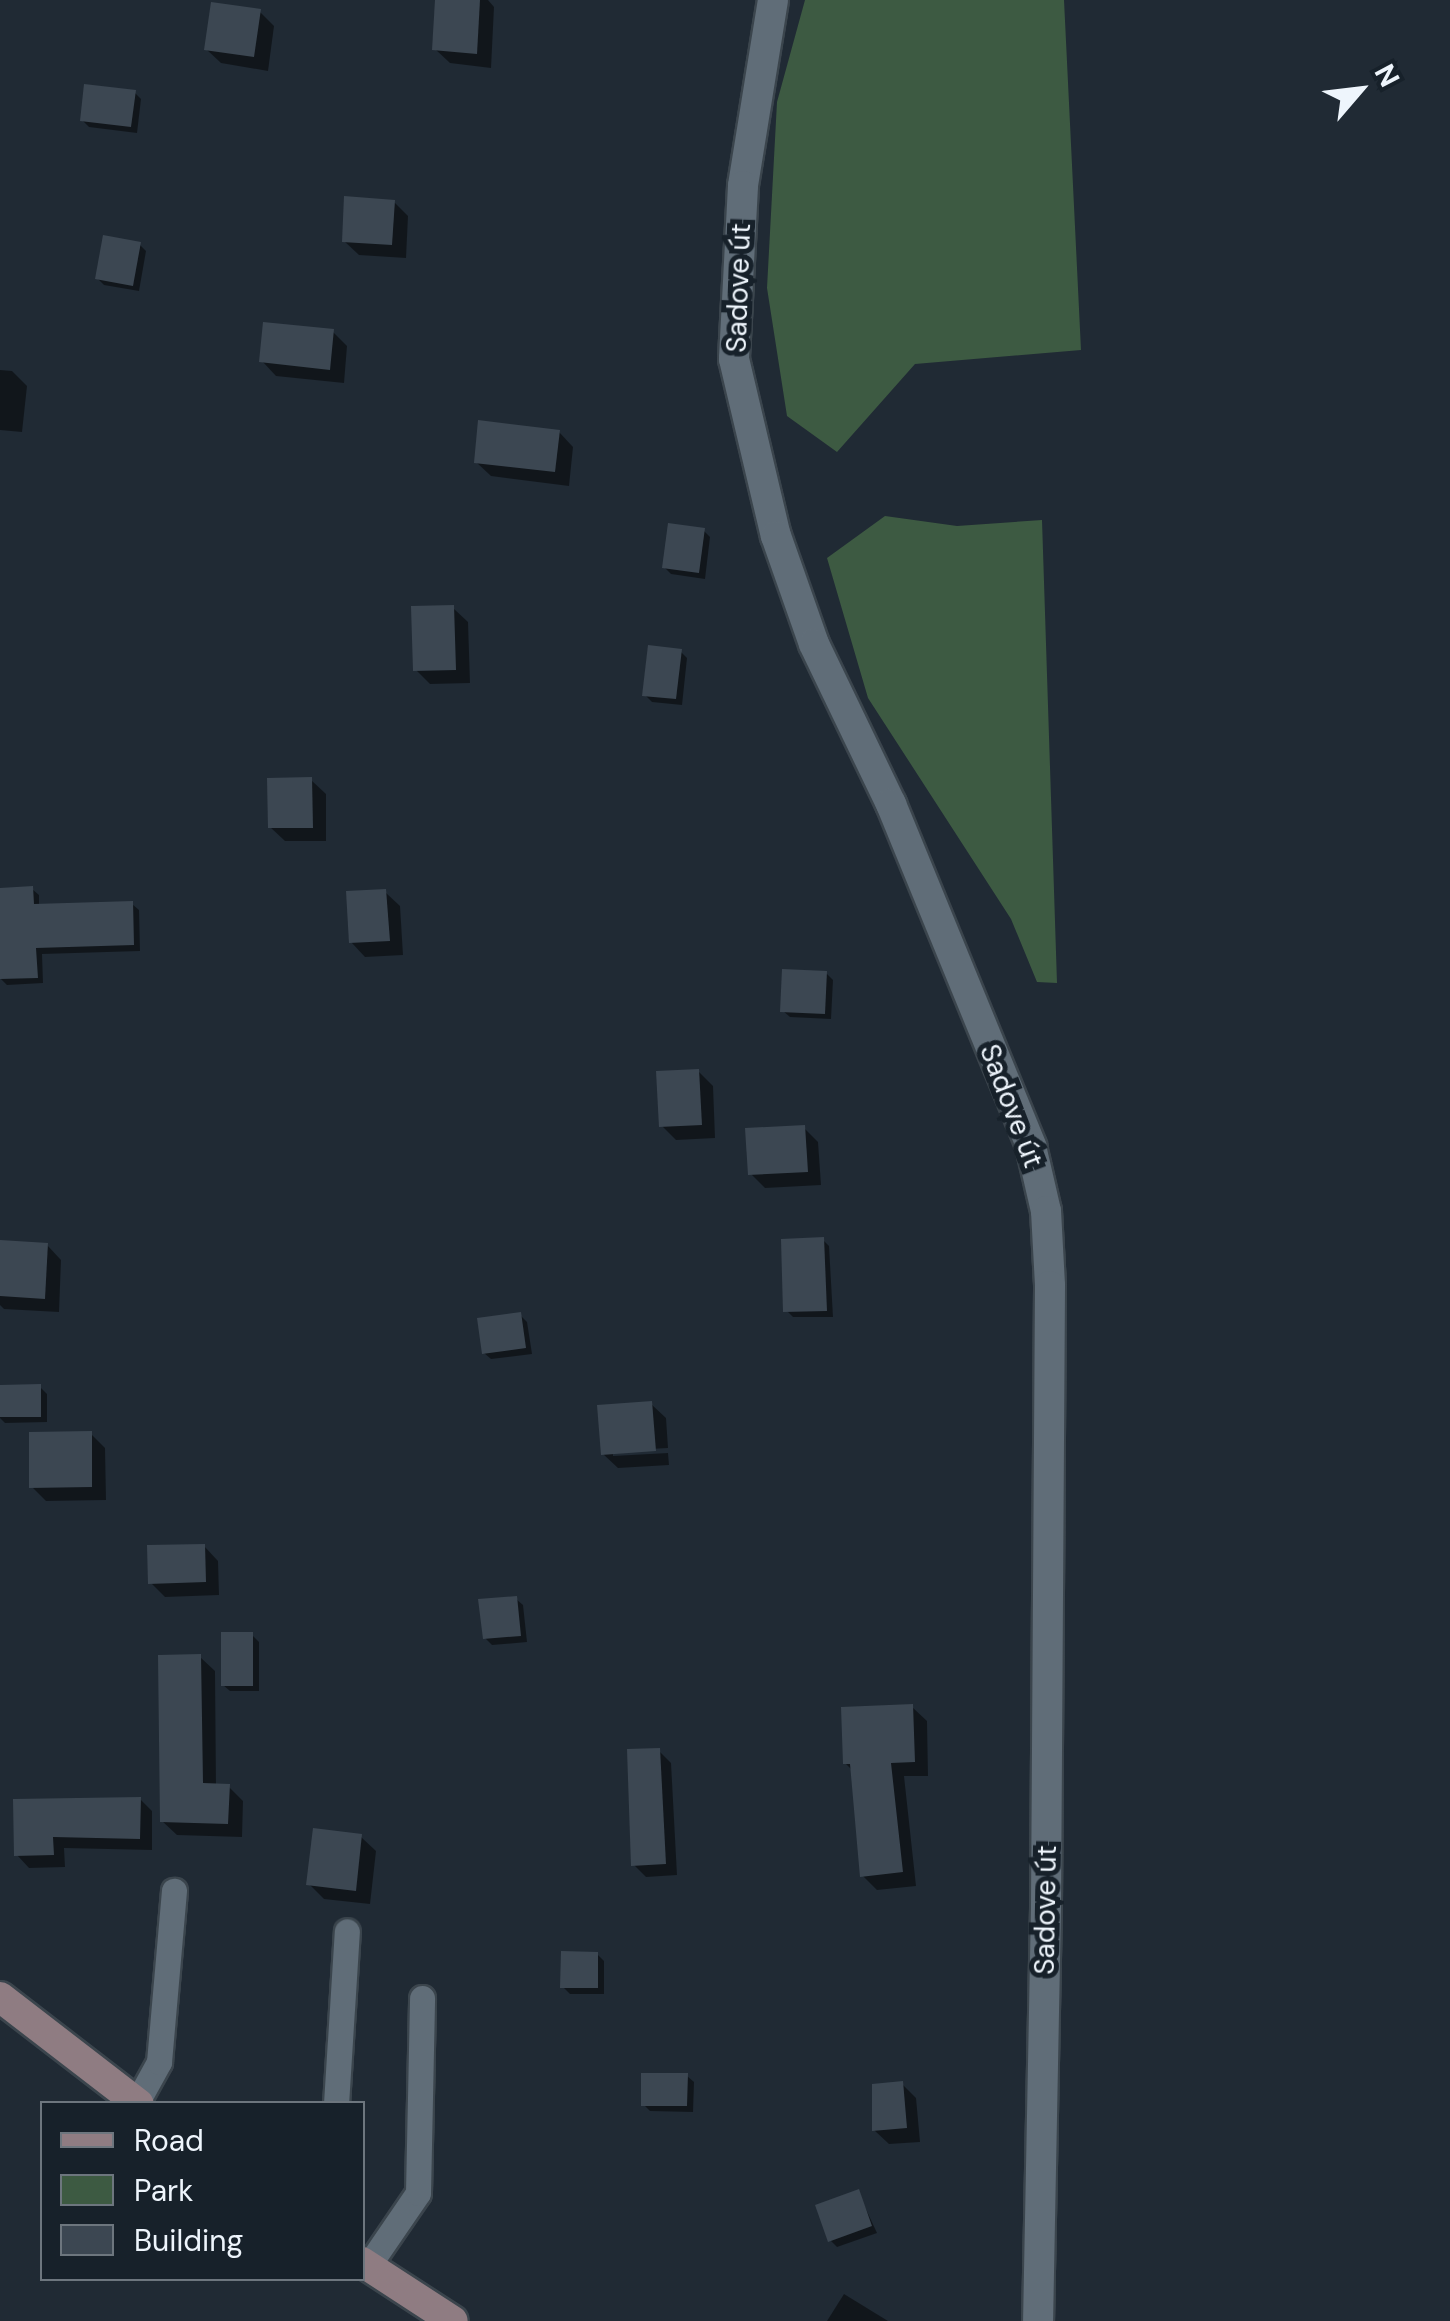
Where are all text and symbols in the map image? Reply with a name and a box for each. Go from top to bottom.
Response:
north arrow [1310,40,1410,140]
text: N [1366,58,1408,93]
street label: Sadove út [720,223,758,353]
street label: Sadove út [972,1040,1050,1172]
street label: Sadove út [1028,1845,1064,1975]
legend [40,2101,365,2281]
text: Road [134,2121,204,2160]
text: Park [134,2171,193,2210]
text: Building [134,2221,243,2260]

